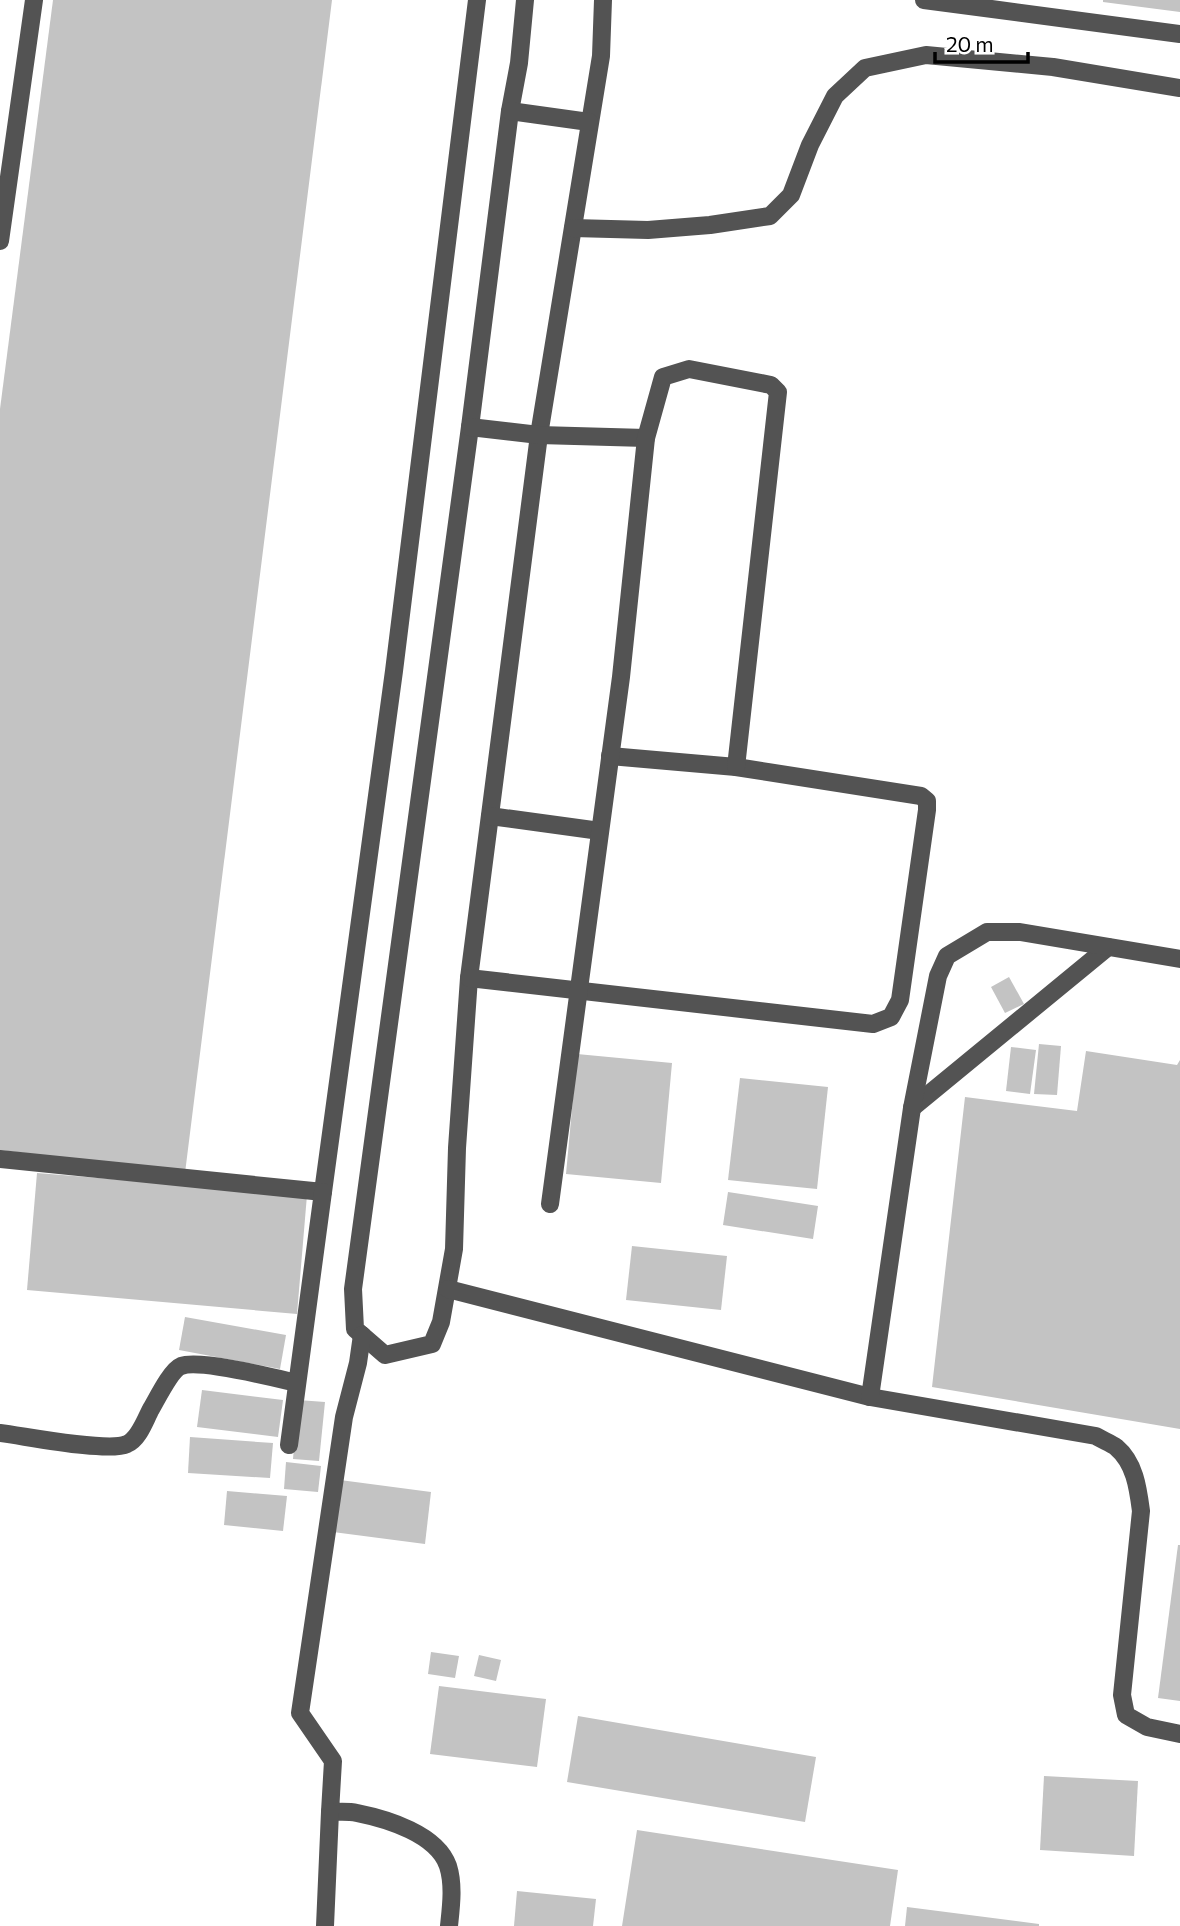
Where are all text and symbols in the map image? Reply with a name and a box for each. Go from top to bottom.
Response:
scale bar [935,21,1028,65]
text: 20 m [946,31,994,56]

